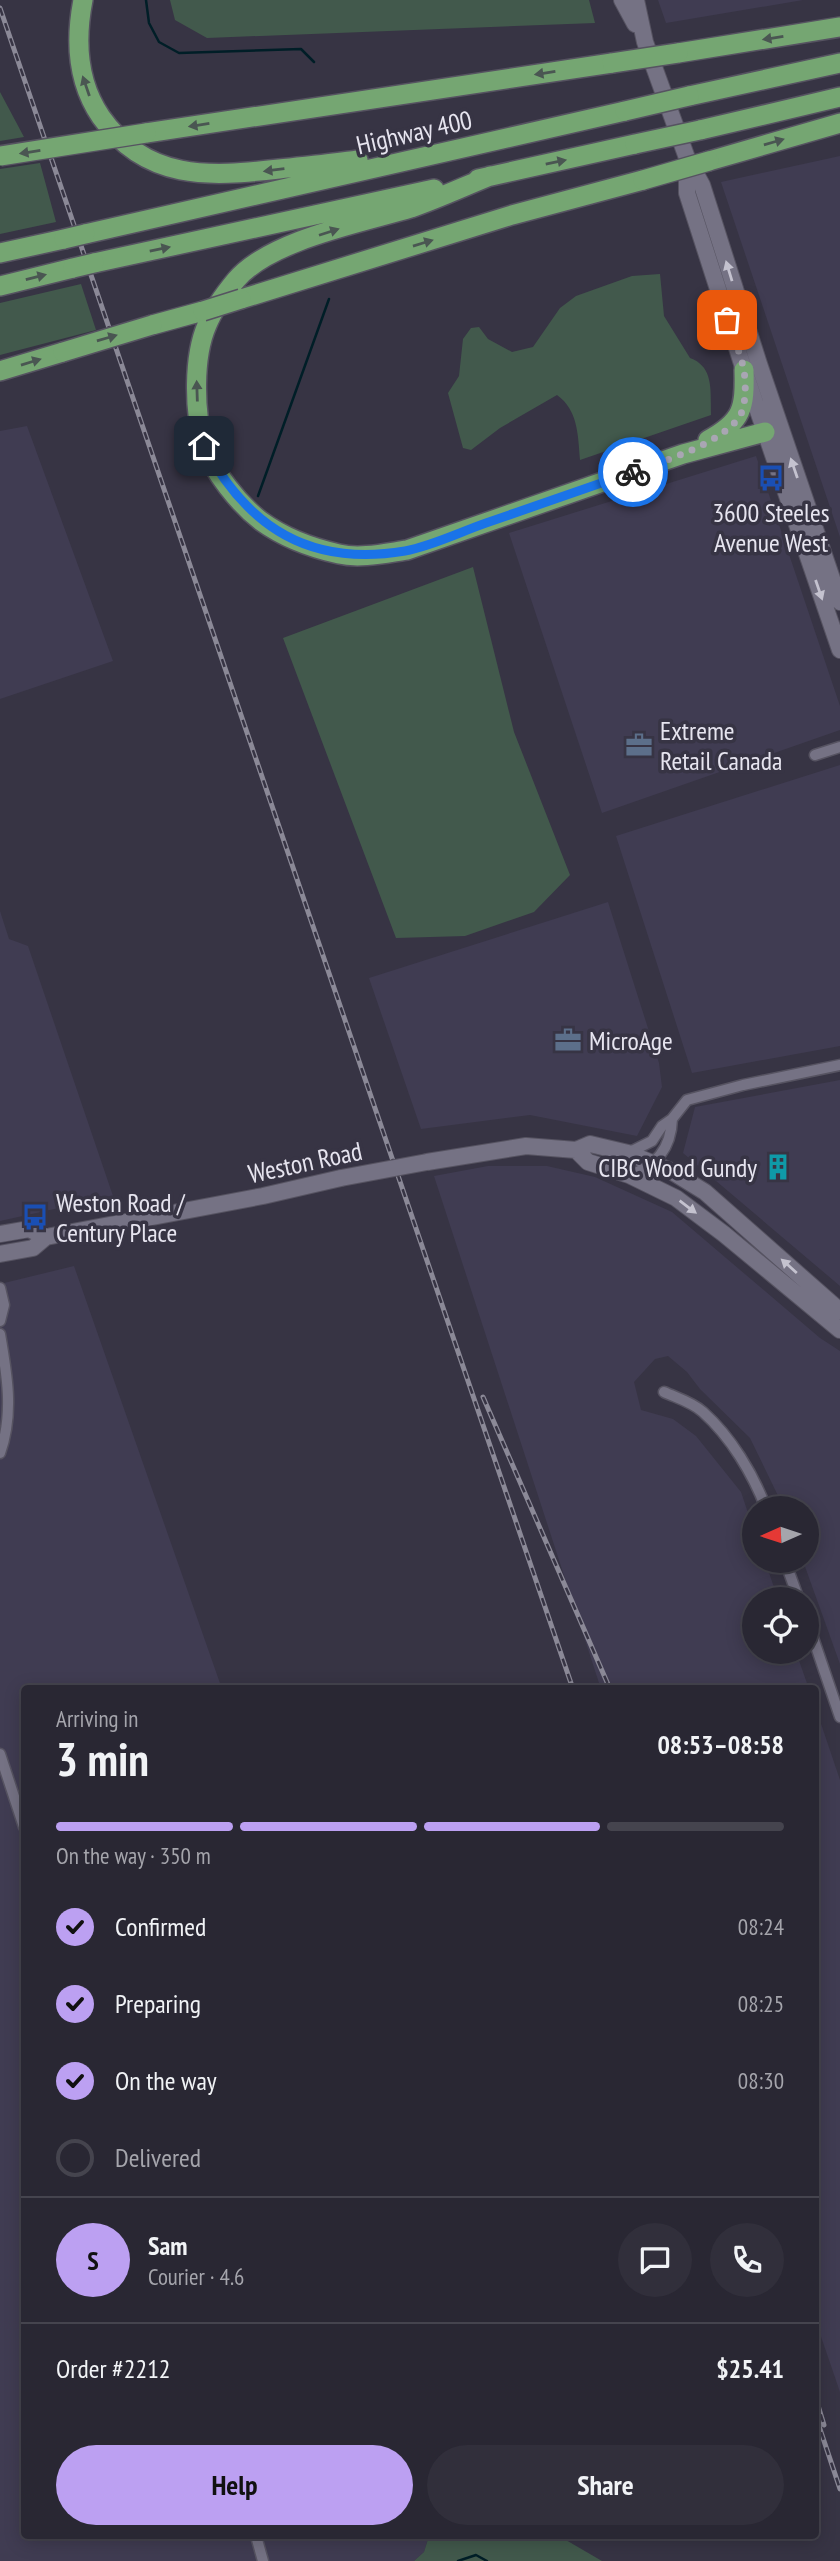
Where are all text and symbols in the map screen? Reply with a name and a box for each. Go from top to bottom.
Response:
one-way arrow [761,33,783,44]
one-way arrow [533,68,555,79]
one-way arrow [80,75,91,96]
street label: Highway 400 [353,103,475,161]
one-way arrow [187,120,209,131]
one-way arrow [764,136,785,146]
one-way arrow [19,146,41,157]
one-way arrow [545,156,567,167]
one-way arrow [263,164,285,175]
one-way arrow [319,226,340,237]
one-way arrow [413,237,434,247]
one-way arrow [149,243,171,254]
one-way arrow [724,260,734,281]
one-way arrow [26,271,48,282]
pin [697,290,757,350]
icon: bag [708,301,746,339]
one-way arrow [97,333,118,343]
one-way arrow [21,356,42,366]
one-way arrow [192,380,203,402]
pin [174,416,234,476]
icon: home [185,427,223,465]
courier [598,437,668,507]
icon: bike [614,453,652,491]
one-way arrow [788,458,799,479]
bus stop icon: 3600 Steeles Avenue West [756,463,786,493]
place label: 3600 Steeles Avenue West [712,496,830,559]
one-way arrow [814,579,825,600]
place label: Extreme Retail Canada [660,714,782,777]
office icon: Extreme Retail Canada [624,730,654,760]
place label: MicroAge [589,1024,673,1057]
office icon: MicroAge [553,1025,583,1055]
street label: Weston Road [245,1134,365,1190]
place label: CIBC Wood Gundy [598,1151,757,1184]
building icon: CIBC Wood Gundy [763,1152,793,1182]
place label: Weston Road / Century Place [56,1186,186,1249]
one-way arrow [679,1200,697,1215]
bus stop icon: Weston Road / Century Place [20,1202,50,1232]
one-way arrow [780,1258,798,1274]
north arrow [742,1496,819,1573]
map controls [742,1496,819,1664]
button: locate [742,1587,819,1664]
text: Arriving in [56,1704,138,1733]
text: 08:53–08:58 [657,1728,784,1761]
text: 3 min [56,1729,149,1789]
text: On the way · 350 m [56,1841,211,1870]
icon: check [56,1908,94,1946]
text: Confirmed [115,1910,206,1943]
text: 08:24 [738,1912,784,1941]
icon: check [56,1985,94,2023]
text: Preparing [115,1987,201,2020]
text: 08:25 [738,1989,784,2018]
icon: check [56,2062,94,2100]
text: On the way [115,2064,217,2097]
text: 08:30 [738,2066,784,2095]
text: Delivered [115,2141,201,2174]
button: chat [618,2223,692,2297]
button: phone [710,2223,784,2297]
text: Sam [148,2229,187,2262]
text: S [87,2244,99,2277]
text: Courier · 4.6 [148,2262,244,2291]
text: Order #2212 [56,2352,171,2385]
text: $25.41 [716,2352,784,2385]
button: Help [56,2445,413,2525]
button: Share [427,2445,784,2525]

